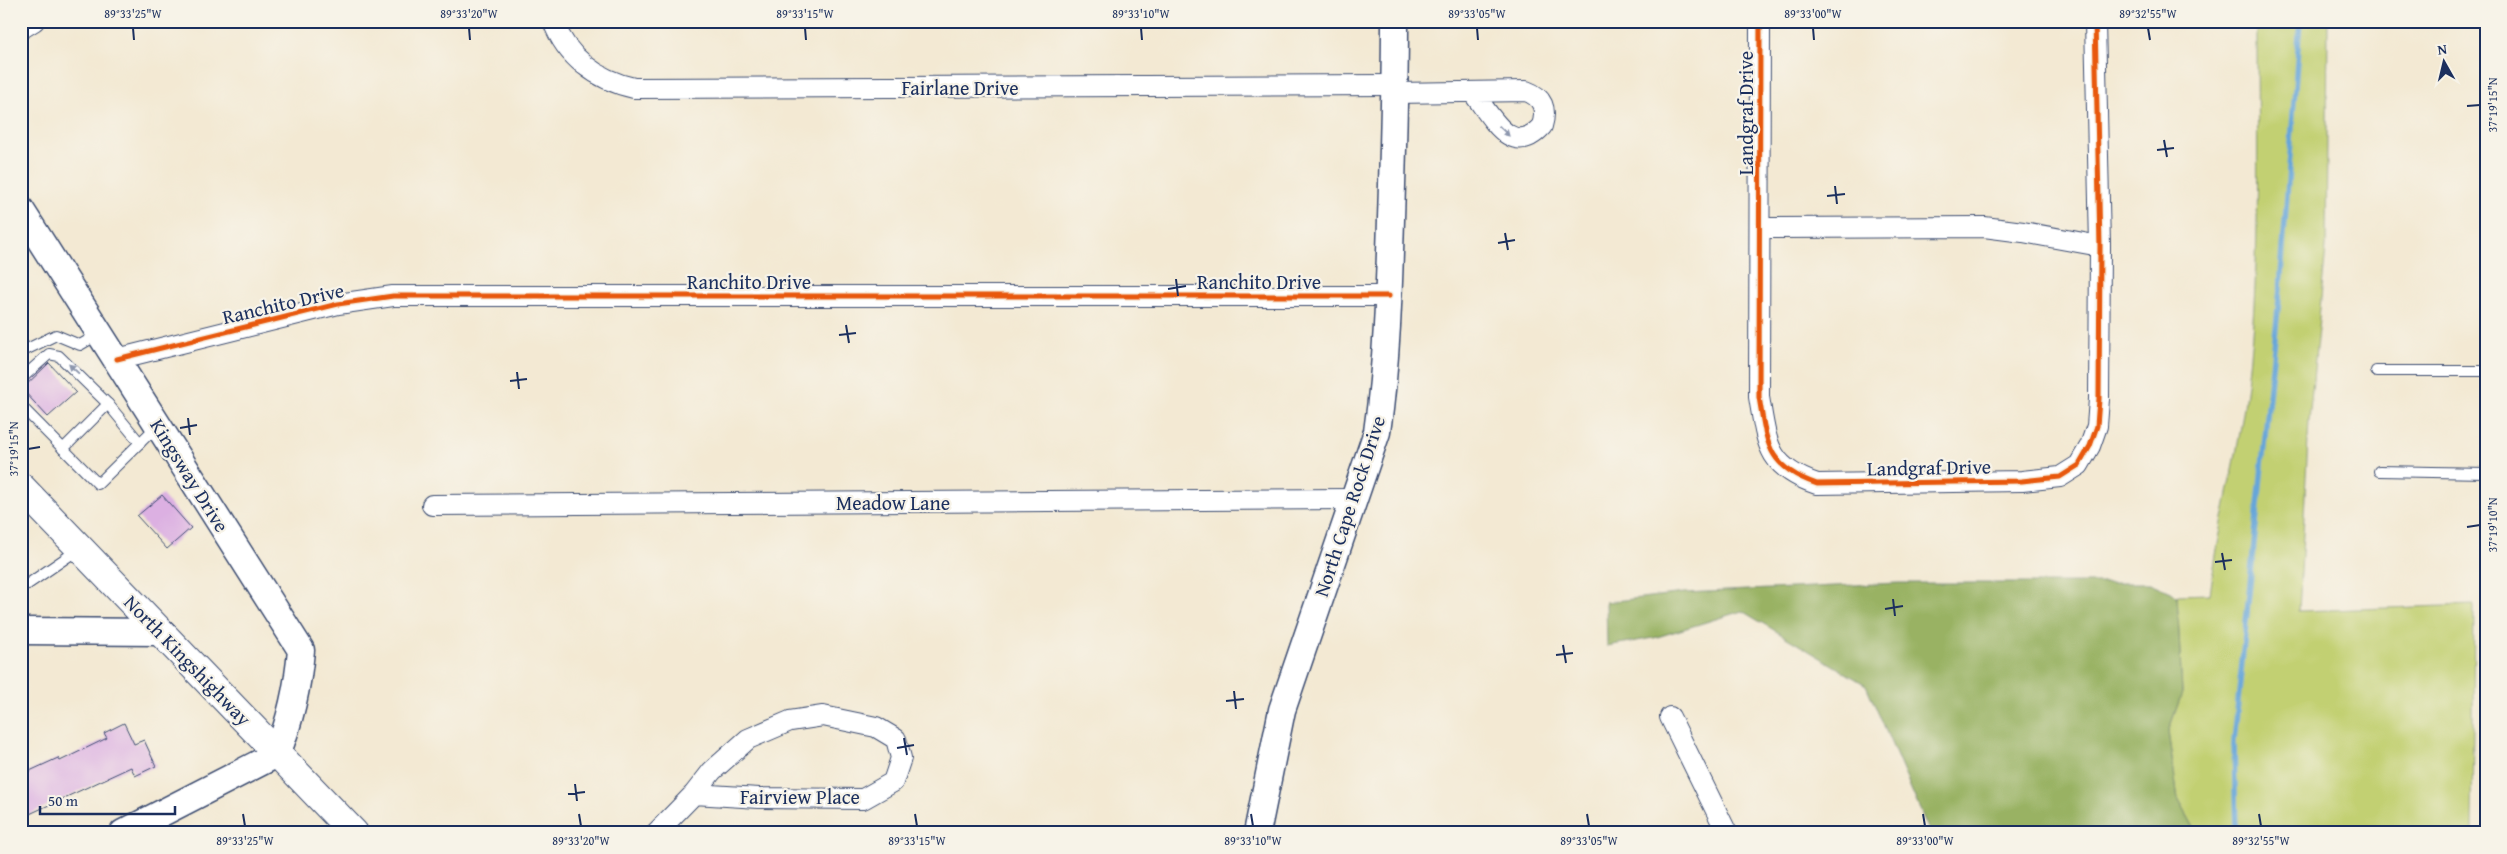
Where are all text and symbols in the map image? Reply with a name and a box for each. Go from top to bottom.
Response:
text: 89°33'25"W [104,5,163,22]
text: 89°33'20"W [440,5,499,22]
text: 89°33'15"W [776,5,835,22]
text: 89°33'10"W [1112,5,1171,22]
text: 89°33'05"W [1448,5,1507,22]
text: 89°33'00"W [1784,5,1843,22]
text: 89°32'55"W [2119,5,2178,22]
north arrow [2420,38,2470,88]
text: N [2436,38,2449,60]
street label: Landgraf Drive [1731,51,1760,175]
street label: Fairlane Drive [901,73,1019,102]
text: 37°19'15"N [2484,77,2501,133]
one-way arrow [1497,125,1509,137]
street label: Ranchito Drive [687,267,811,296]
street label: Ranchito Drive [1197,267,1321,296]
street label: Ranchito Drive [219,275,347,331]
one-way arrow [68,363,80,375]
street label: North Cape Rock Drive [1306,412,1392,600]
street label: Kingsway Drive [143,413,237,537]
text: 37°19'15"N [5,421,22,477]
street label: Landgraf Drive [1867,451,1991,483]
street label: Meadow Lane [836,488,950,517]
text: 37°19'10"N [2484,497,2501,553]
street label: North Kingshighway [118,588,258,732]
street label: Fairview Place [740,782,860,811]
scale bar [40,784,175,816]
text: 50 m [48,790,79,811]
text: 89°33'25"W [216,832,275,849]
text: 89°33'20"W [552,832,611,849]
text: 89°33'15"W [888,832,947,849]
text: 89°33'10"W [1224,832,1283,849]
text: 89°33'05"W [1560,832,1619,849]
text: 89°33'00"W [1896,832,1955,849]
text: 89°32'55"W [2232,832,2291,849]

